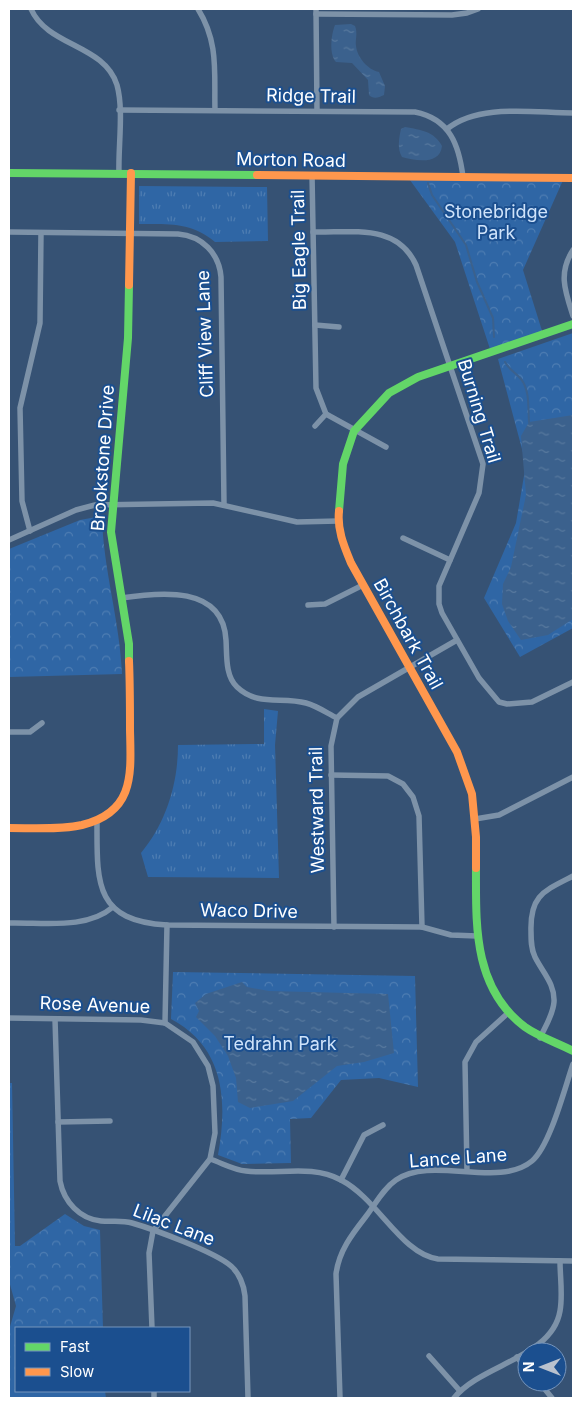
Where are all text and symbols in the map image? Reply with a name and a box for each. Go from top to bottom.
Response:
street label: Ridge Trail [266,84,356,107]
street label: Morton Road [236,148,346,171]
street label: Big Eagle Trail [287,190,310,310]
park label: Stonebridge Park [444,201,548,243]
street label: Cliff View Lane [192,270,217,398]
street label: Burning Trail [454,356,505,465]
street label: Brookstone Drive [87,384,118,532]
street label: Birchbark Trail [369,575,447,693]
street label: Westward Trail [305,747,328,873]
street label: Waco Drive [200,899,298,922]
street label: Rose Avenue [39,992,151,1017]
park label: Tedrahn Park [223,1033,337,1054]
street label: Lance Lane [408,1144,508,1171]
street label: Lilac Lane [130,1199,218,1250]
legend [15,1327,190,1392]
text: Fast [60,1337,90,1356]
north arrow [517,1342,567,1392]
text: Slow [60,1362,94,1381]
text: N [520,1362,537,1372]

